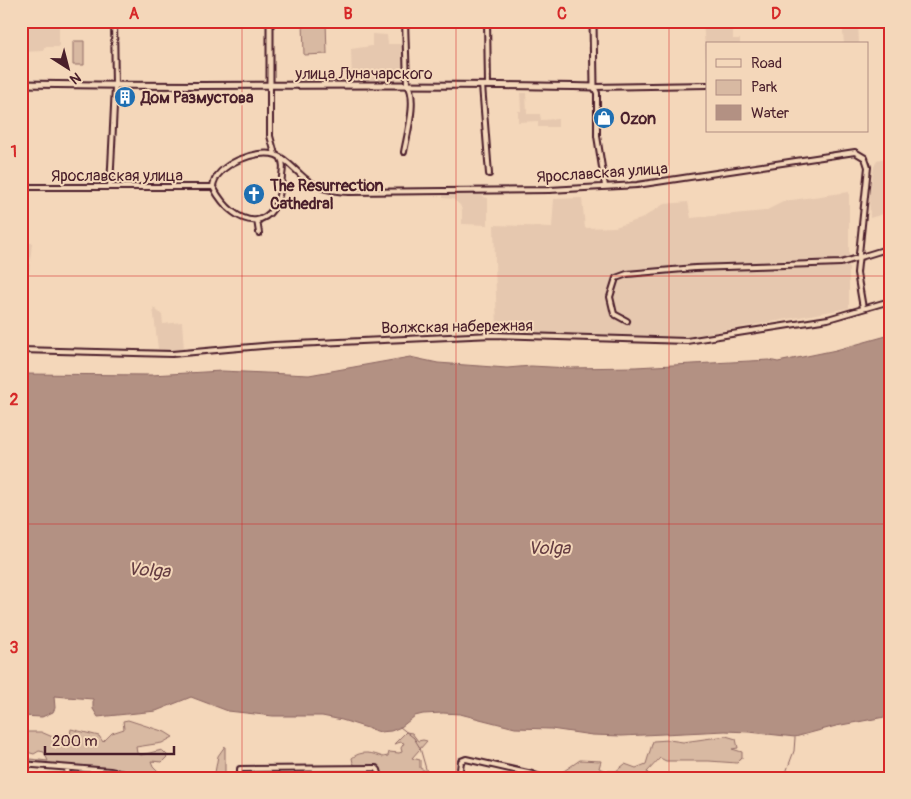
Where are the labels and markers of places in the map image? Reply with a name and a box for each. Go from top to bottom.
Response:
building icon: Дом Размустова [113,85,137,109]
place label: Дом Размустова [140,88,254,108]
shop icon: Ozon [592,106,616,130]
place label: Ozon [620,109,656,129]
place label: The Resurrection Cathedral [269,176,384,214]
church icon: The Resurrection Cathedral [242,182,266,206]

